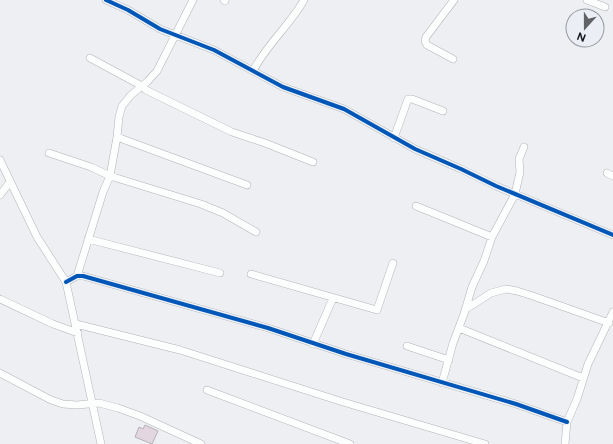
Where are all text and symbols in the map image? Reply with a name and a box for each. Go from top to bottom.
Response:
north arrow [565,8,605,48]
text: N [575,29,588,44]

